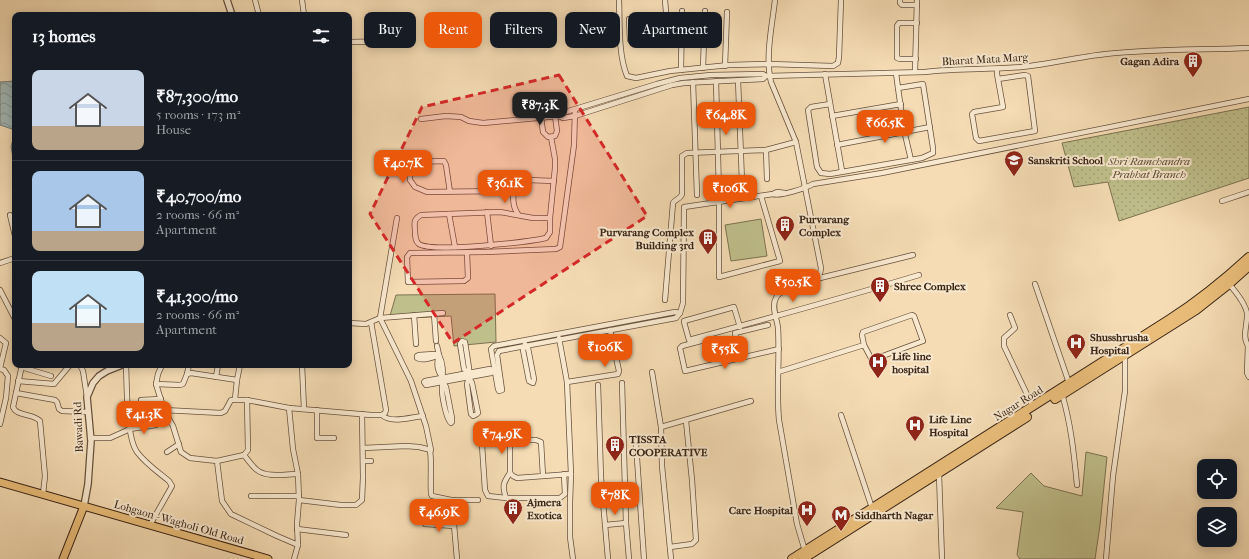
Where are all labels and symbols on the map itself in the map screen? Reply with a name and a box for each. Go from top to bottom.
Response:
building icon: Gagan Adira [1182,50,1204,78]
street label: Bharat Mata Marg [941,51,1029,68]
place label: Gagan Adira [1120,55,1180,68]
pin: ₹87.3K [507,92,573,126]
pin: ₹64.8K [693,102,759,136]
pin: ₹66.5K [852,110,918,144]
school or university icon: Sanskriti School [1003,149,1025,177]
pin: ₹40.7K [370,150,436,184]
place label: Sanskriti School [1028,154,1104,167]
park label: Shri Ramchandra Prabhat Branch [1107,155,1190,181]
pin: ₹36.1K [472,170,538,204]
pin: ₹106K [702,175,758,209]
place label: Purvarang Complex [799,213,850,239]
building icon: Purvarang Complex [774,214,796,242]
place label: Purvarang Complex Building 3rd [600,226,695,252]
building icon: Purvarang Complex Building 3rd [697,227,719,255]
pin: ₹50.5K [760,269,826,303]
building icon: Shree Complex [869,275,891,303]
place label: Shree Complex [894,280,966,293]
place label: Shusshrusha Hospital [1090,331,1149,357]
hospital icon: Shusshrusha Hospital [1065,332,1087,360]
pin: ₹106K [577,334,633,368]
pin: ₹55K [701,336,749,370]
place label: Life line hospital [891,350,932,376]
hospital icon: Life line hospital [867,351,889,379]
street label: Nagar Road [991,383,1046,424]
street label: Bawadi Rd [71,400,86,453]
pin: ₹41.3K [111,401,177,435]
place label: Life Line Hospital [929,413,972,439]
hospital icon: Life Line Hospital [904,414,926,442]
pin: ₹74.9K [469,421,535,455]
place label: TISSTA COOPERATIVE [628,433,708,459]
building icon: TISSTA COOPERATIVE [604,434,626,462]
pin: ₹78K [591,482,639,516]
place label: Ajmera Exotica [526,496,563,522]
building icon: Ajmera Exotica [502,497,524,525]
street label: Lohgaon - Wagholi Old Road [112,498,246,548]
pin: ₹46.9K [406,499,472,533]
hospital icon: Care Hospital [796,499,818,527]
place label: Care Hospital [729,504,794,517]
metro station icon: Siddharth Nagar [830,504,852,532]
place label: Siddharth Nagar [855,509,933,522]

